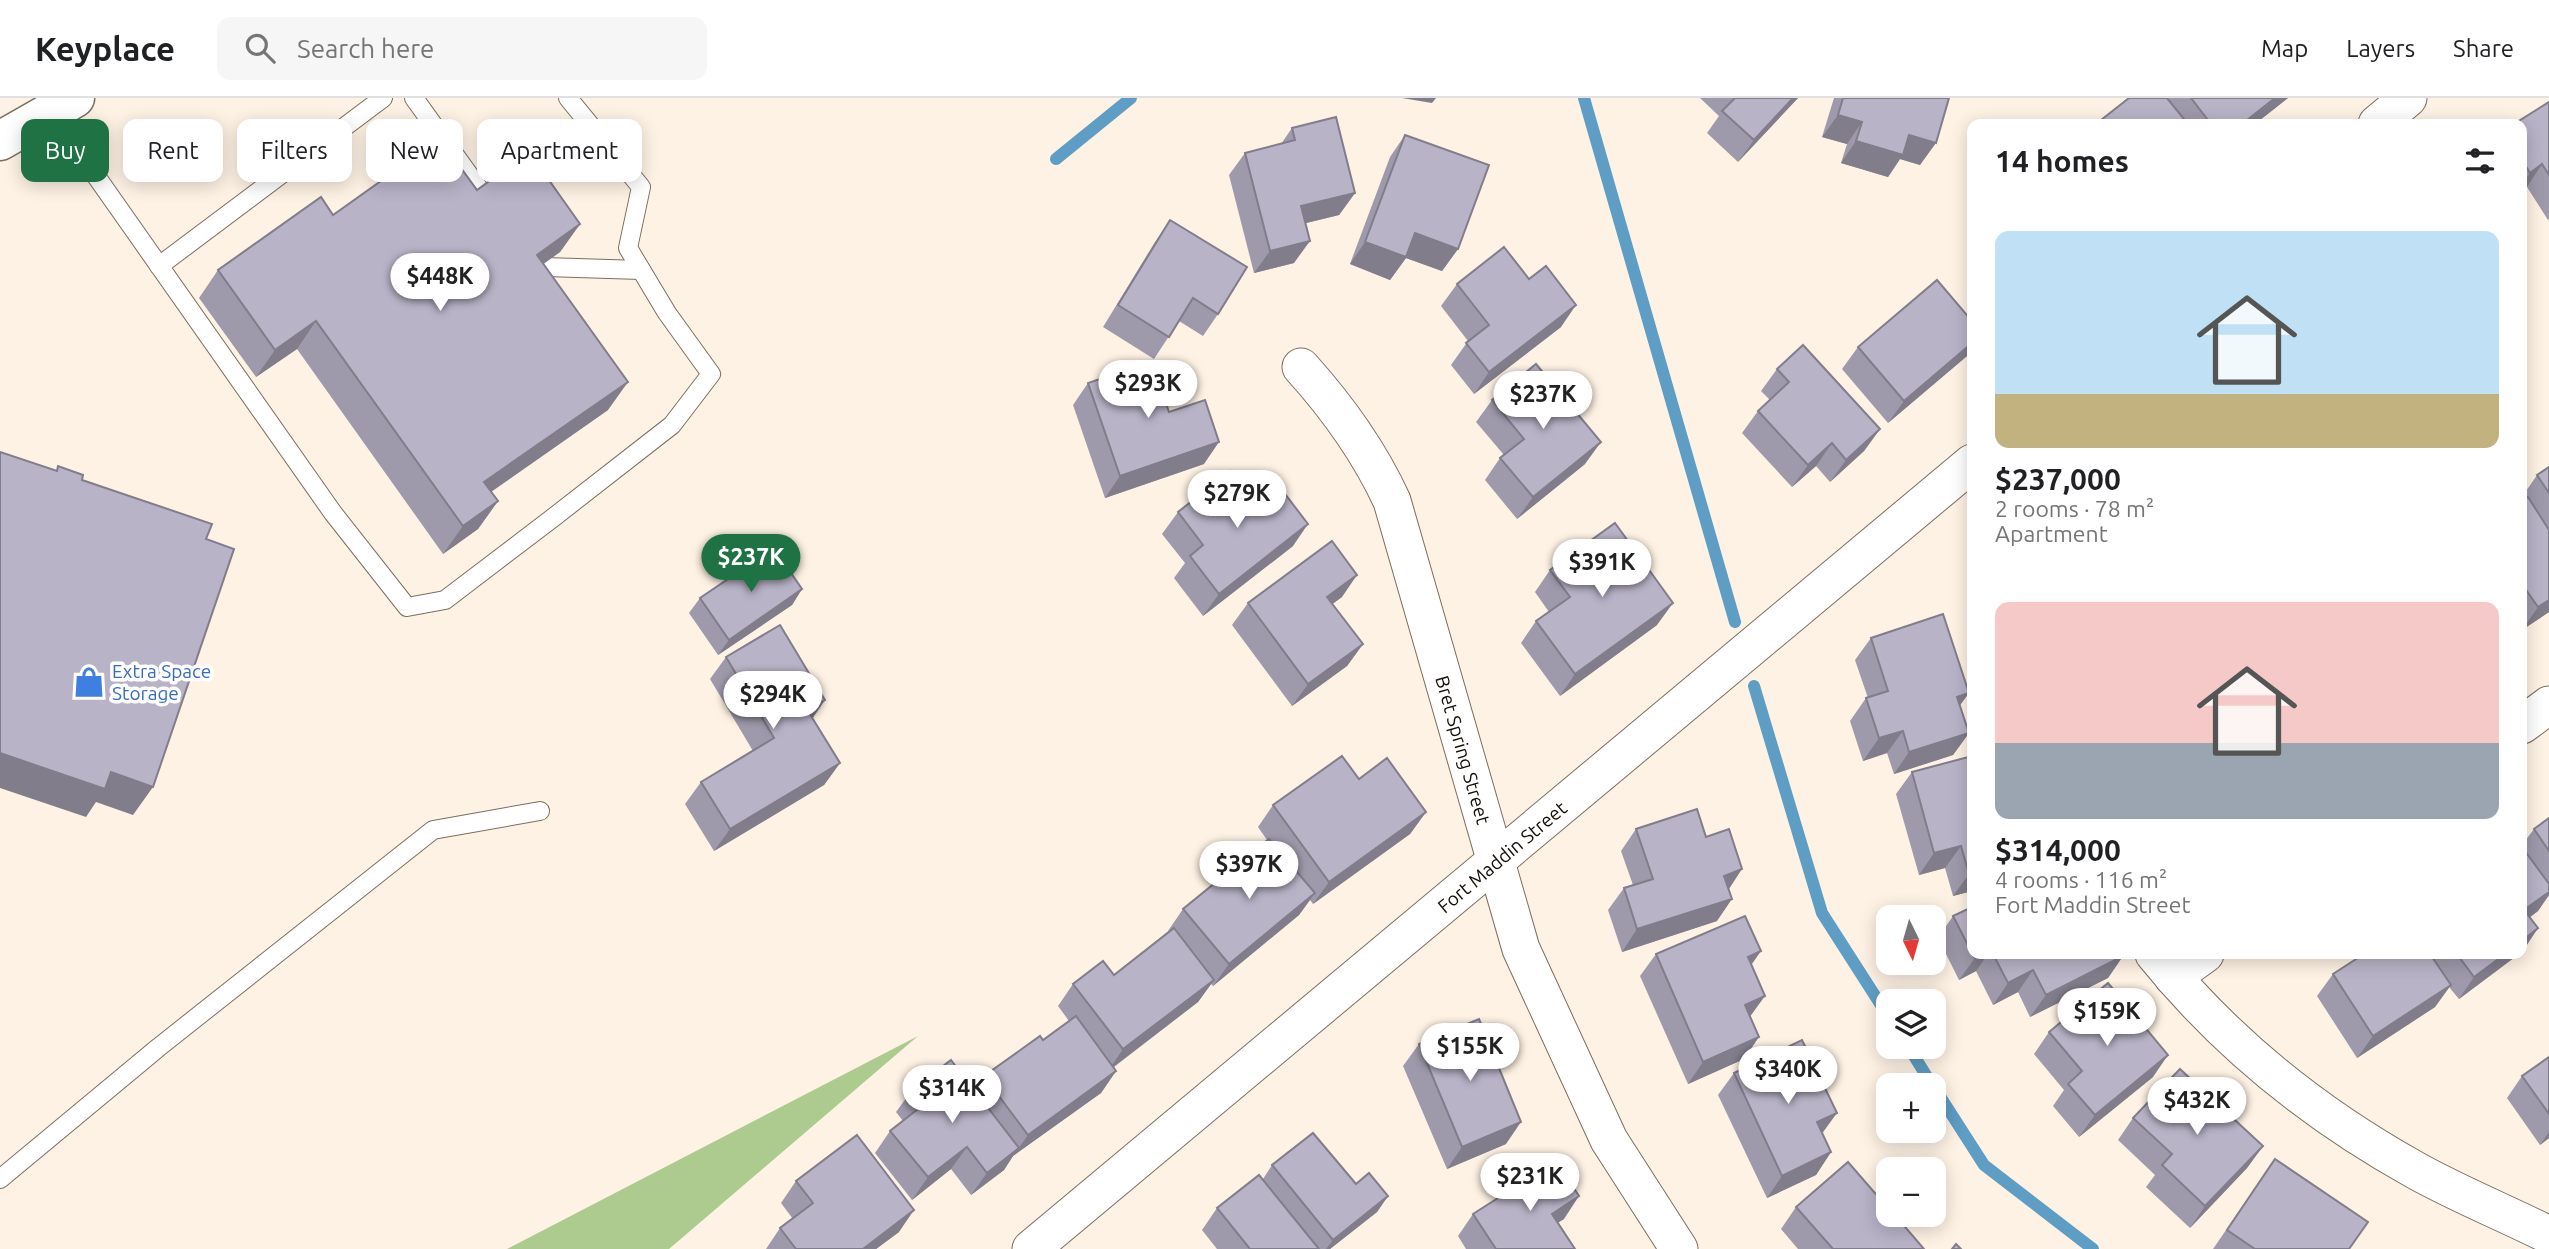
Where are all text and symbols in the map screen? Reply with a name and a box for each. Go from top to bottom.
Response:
search box [217,17,707,80]
icon: search [241,29,279,67]
text: Keyplace [35,30,175,67]
text: Search here [297,34,434,63]
text: Map [2261,35,2308,62]
text: Layers [2346,35,2415,62]
text: Share [2453,35,2514,62]
chip: Buy [21,119,109,182]
chip: Rent [123,119,223,182]
chip: Filters [237,119,352,182]
chip: New [366,119,463,182]
chip: Apartment [477,119,642,182]
icon: filters [2461,142,2499,180]
text: 14 homes [1995,144,2129,178]
pin: $448K [391,254,489,313]
text: $448K [406,263,474,288]
icon: home [2184,277,2310,403]
pin: $293K [1099,360,1197,420]
text: $293K [1114,370,1182,395]
pin: $237K [1494,372,1592,431]
text: $237K [1509,381,1577,406]
text: $237,000 [1995,462,2121,496]
pin: $279K [1188,470,1286,530]
text: $279K [1203,480,1271,505]
text: 2 rooms · 78 m² [1995,496,2154,521]
text: Apartment [1995,521,2108,546]
pin: $237K [702,534,800,594]
pin: $391K [1553,540,1651,599]
text: $237K [717,544,785,569]
text: $391K [1568,549,1636,574]
icon: home [2184,648,2310,774]
place label: Extra Space Storage [112,660,211,704]
shop icon: Extra Space Storage [72,665,106,699]
pin: $294K [724,672,822,731]
street label: Bret Spring Street [1431,673,1495,827]
text: $294K [739,681,807,706]
street label: Fort Maddin Street [1433,796,1571,917]
text: $314,000 [1995,833,2121,867]
pin: $397K [1200,842,1298,901]
text: $397K [1215,851,1283,876]
text: 4 rooms · 116 m² [1995,867,2167,892]
text: Fort Maddin Street [1995,892,2190,917]
north arrow [1876,905,1946,975]
map controls [1876,905,1946,1227]
pin: $159K [2058,988,2156,1048]
button: layers [1876,989,1946,1059]
text: $159K [2073,998,2141,1023]
pin: $155K [1421,1024,1519,1083]
text: $155K [1436,1033,1504,1058]
pin: $340K [1739,1046,1837,1106]
text: $340K [1754,1056,1822,1081]
pin: $314K [903,1066,1001,1125]
button: + [1876,1073,1946,1143]
text: $314K [918,1075,986,1100]
pin: $432K [2148,1077,2246,1137]
text: $432K [2163,1087,2231,1112]
pin: $231K [1481,1154,1579,1213]
button: − [1876,1157,1946,1227]
text: $231K [1496,1163,1564,1188]

